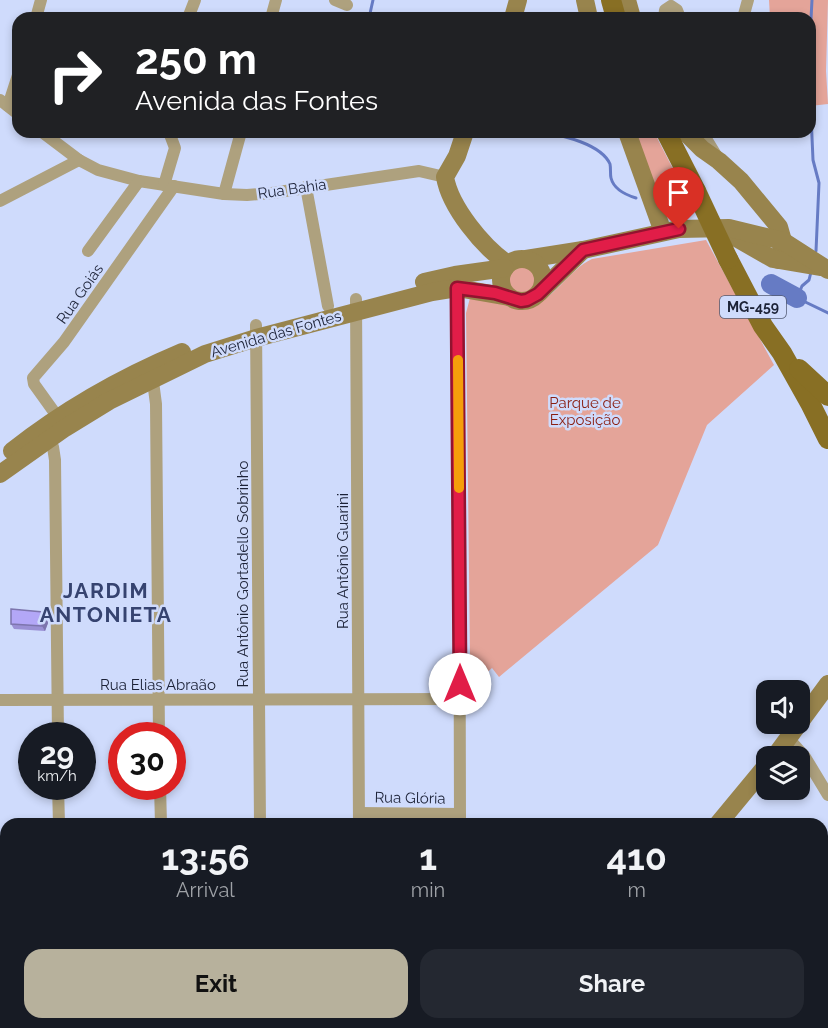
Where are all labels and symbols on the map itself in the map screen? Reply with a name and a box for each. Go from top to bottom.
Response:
pin [653,167,704,229]
street label: Rua Bahia [257,175,327,203]
street label: Rua Goiás [53,261,107,327]
road number: MG-459 [720,296,786,318]
street label: Avenida das Fontes [209,307,343,361]
park label: Parque de Exposição [549,394,621,429]
street label: Rua Antônio Gortadello Sobrinho [234,460,252,687]
street label: Rua Antônio Guarini [334,493,352,629]
district label: JARDIM ANTONIETA [40,578,172,627]
position arrow [428,652,492,716]
street label: Rua Elias Abraão [100,676,216,694]
speed limit sign: 30 [108,722,186,800]
street label: Rua Glória [374,788,446,808]

